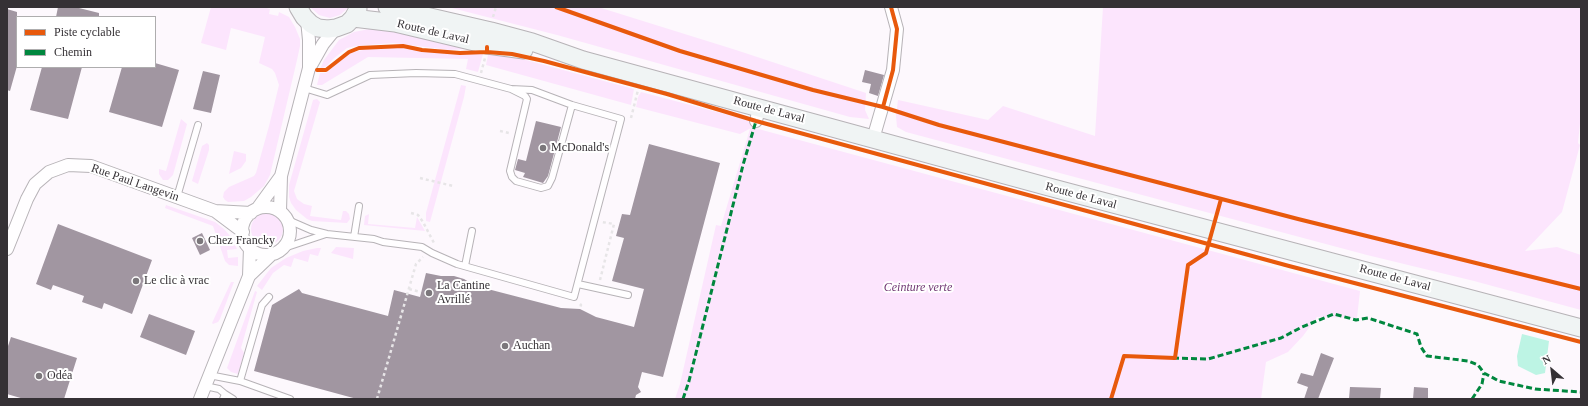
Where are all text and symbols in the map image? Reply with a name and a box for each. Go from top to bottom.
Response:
legend [16,16,156,68]
street label: Route de Laval [396,17,470,47]
text: Piste cyclable [54,25,120,39]
text: Chemin [54,45,92,59]
street label: Route de Laval [732,94,806,126]
place label: McDonald's [551,141,609,155]
marker: McDonald's [538,143,548,153]
street label: Rue Paul Langevin [89,161,181,205]
street label: Route de Laval [1044,180,1118,212]
place label: Chez Francky [208,234,275,248]
marker: Chez Francky [195,236,205,246]
street label: Route de Laval [1358,262,1432,294]
place label: Le clic à vrac [144,274,209,288]
marker: Le clic à vrac [131,276,141,286]
place label: La Cantine Avrillé [437,279,490,307]
park label: Ceinture verte [884,281,952,295]
marker: La Cantine Avrillé [424,288,434,298]
place label: Auchan [513,339,550,353]
marker: Auchan [500,341,510,351]
north arrow [1532,350,1572,390]
text: N [1540,352,1553,367]
place label: Odéa [47,369,72,383]
marker: Odéa [34,371,44,381]

